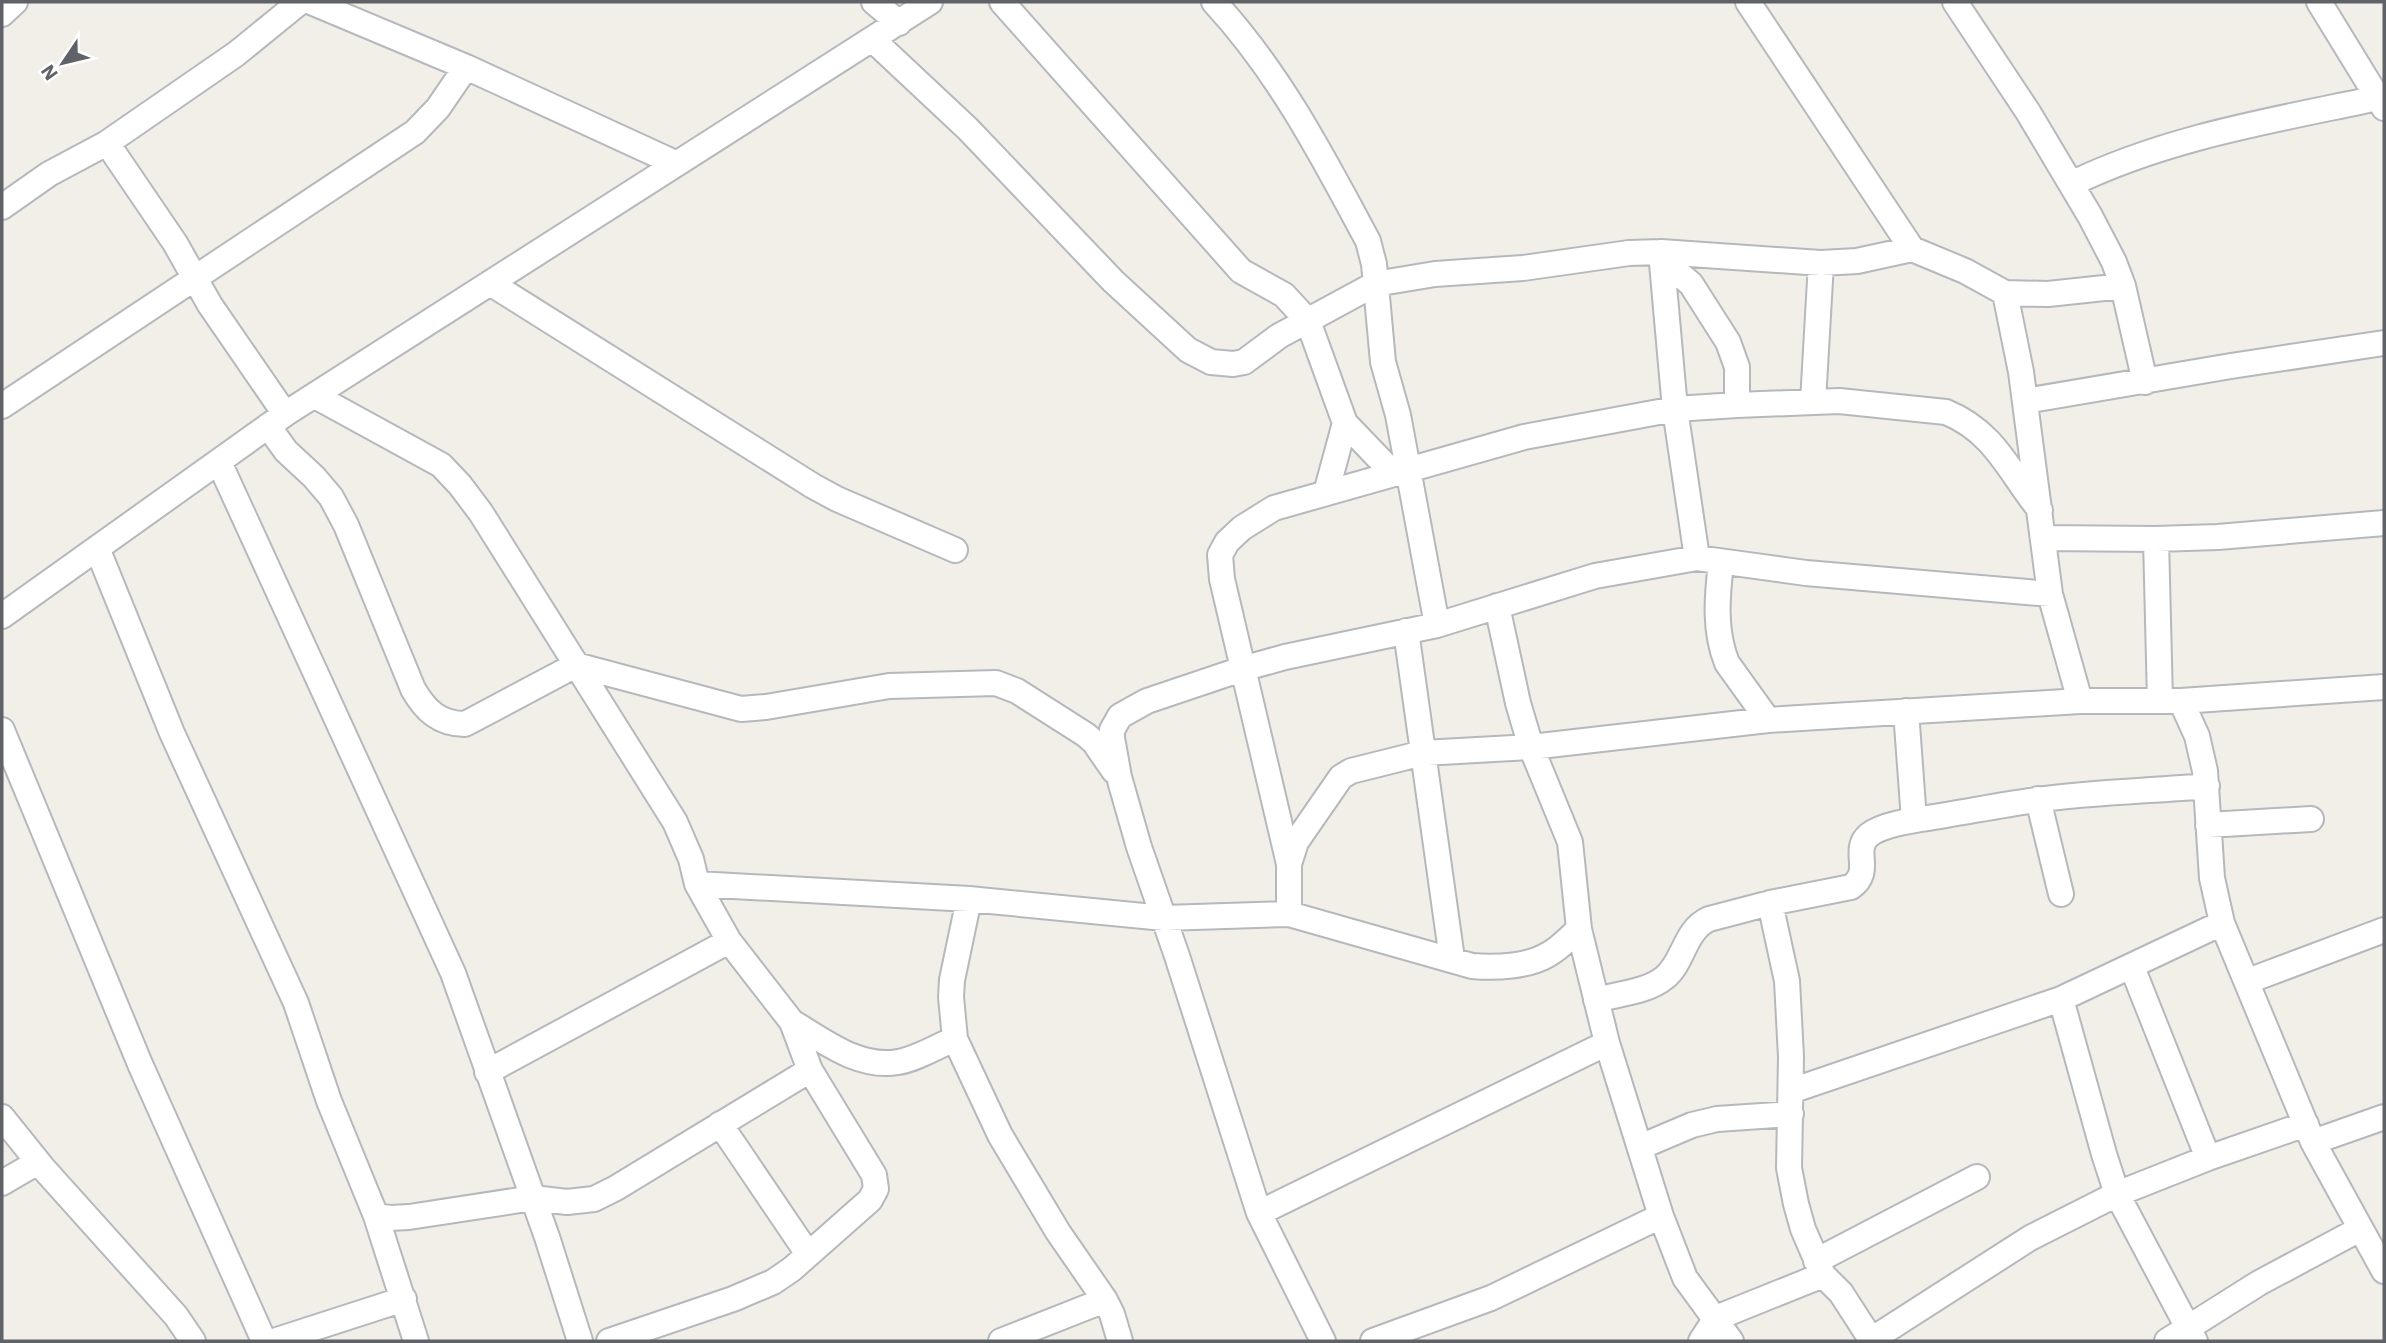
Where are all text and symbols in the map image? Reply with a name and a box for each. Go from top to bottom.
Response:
north arrow [28,28,98,98]
text: N [35,60,63,85]

